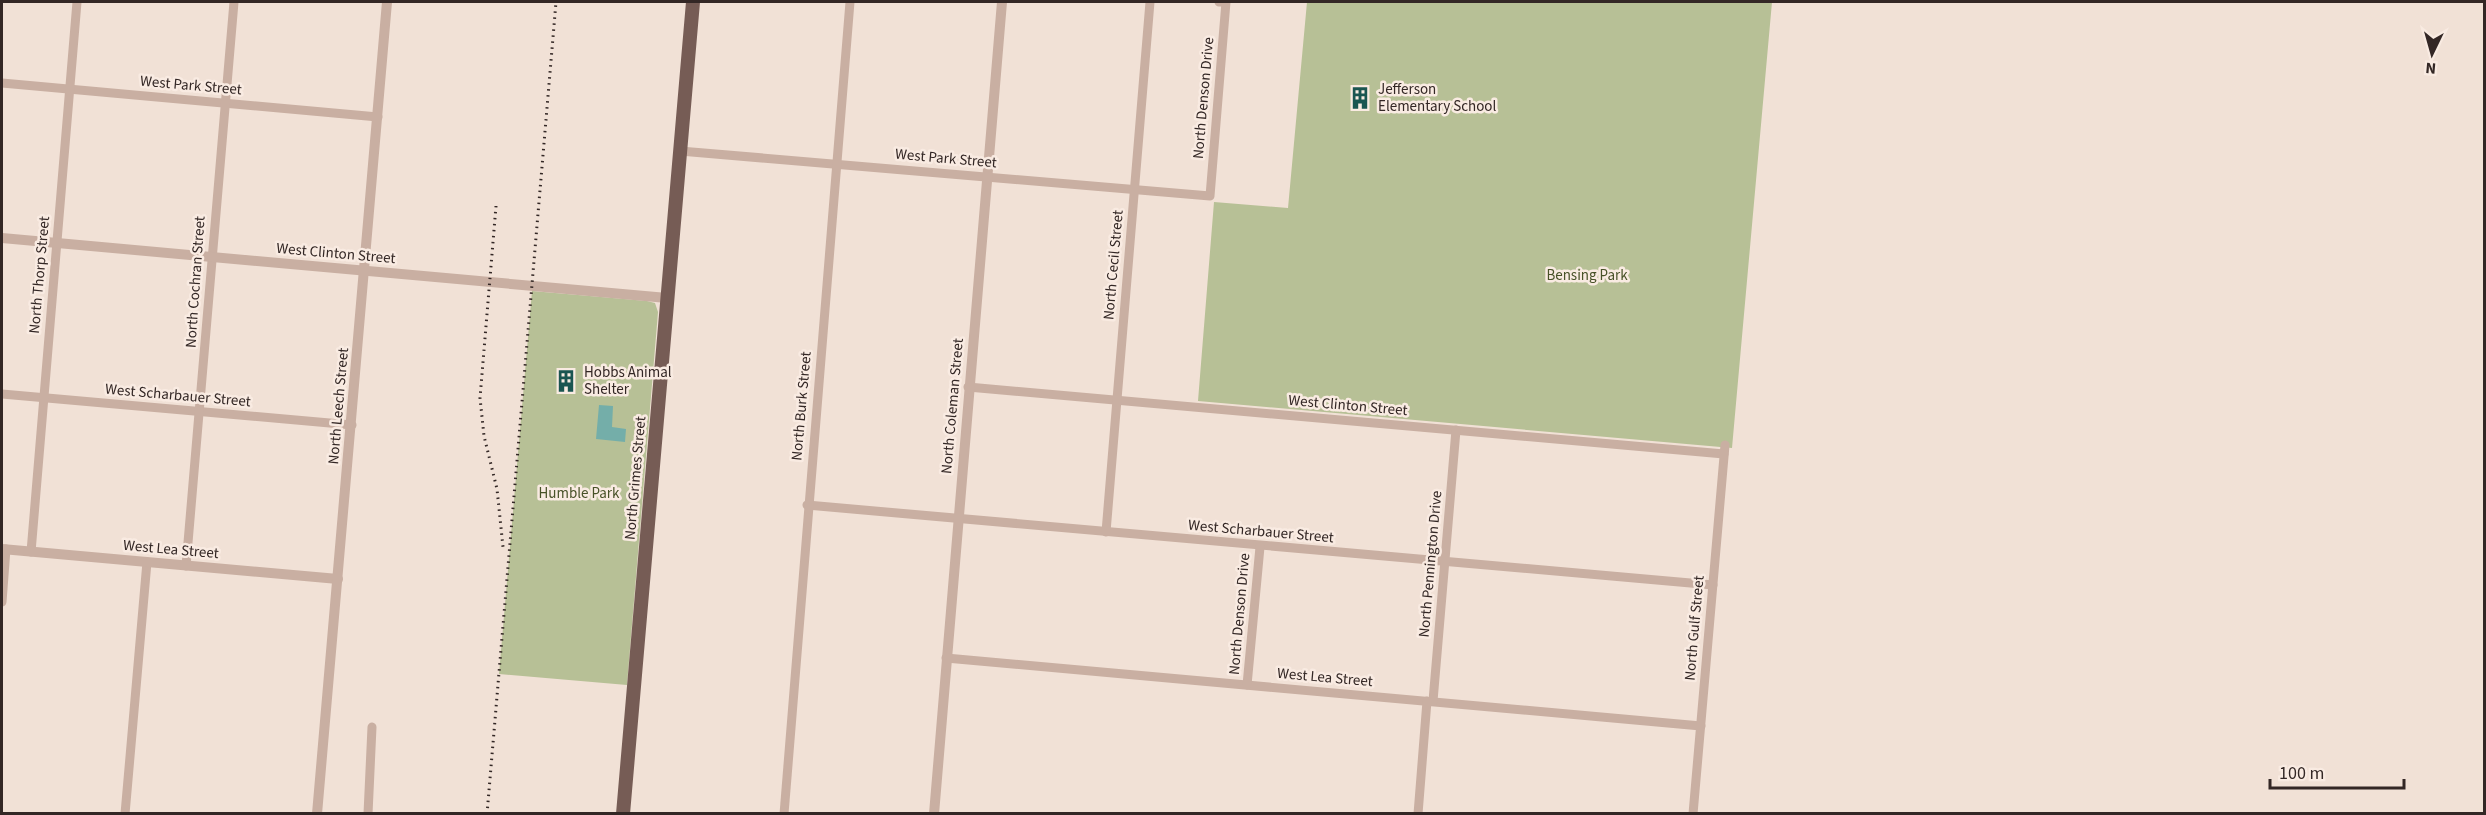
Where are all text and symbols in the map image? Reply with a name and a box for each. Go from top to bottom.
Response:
north arrow [2402,24,2462,84]
street label: North Denson Drive [1188,36,1219,160]
text: N [2425,57,2437,79]
street label: West Park Street [139,71,243,100]
place label: Jefferson Elementary School [1378,79,1496,117]
building icon: Jefferson Elementary School [1347,85,1373,111]
street label: West Park Street [894,144,998,173]
street label: North Cecil Street [1098,209,1129,321]
street label: North Thorp Street [24,215,55,335]
street label: North Cochran Street [180,215,211,349]
street label: West Clinton Street [276,238,396,269]
park label: Bensing Park [1546,265,1628,286]
street label: North Coleman Street [936,337,969,475]
street label: North Leech Street [323,347,354,465]
street label: North Burk Street [786,351,817,461]
place label: Hobbs Animal Shelter [584,362,672,400]
building icon: Hobbs Animal Shelter [553,368,579,394]
street label: West Scharbauer Street [104,379,252,412]
street label: West Clinton Street [1288,390,1408,421]
street label: North Grimes Street [620,415,651,541]
park label: Humble Park [539,483,620,504]
street label: North Pennington Drive [1414,490,1447,638]
street label: West Scharbauer Street [1187,515,1335,548]
street label: West Lea Street [122,535,220,564]
street label: North Denson Drive [1224,552,1255,676]
street label: North Gulf Street [1679,575,1710,682]
street label: West Lea Street [1276,663,1374,692]
scale bar [2270,752,2404,790]
text: 100 m [2279,761,2324,786]

